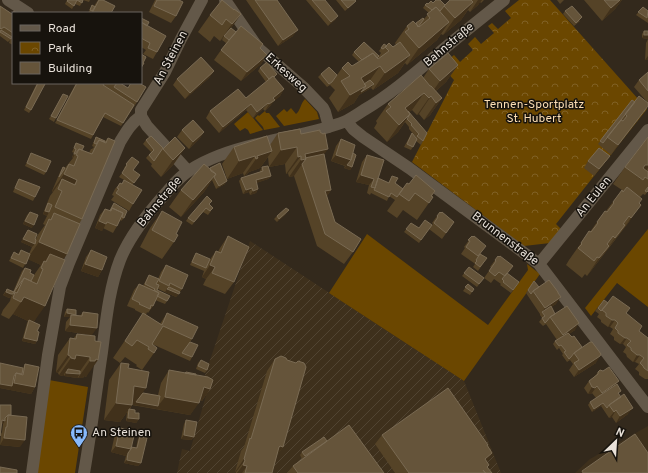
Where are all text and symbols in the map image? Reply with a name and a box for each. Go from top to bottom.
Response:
legend [12,12,142,84]
street label: Bahnstraße [420,19,478,71]
text: Road [48,21,76,37]
street label: An Steinen [150,28,192,88]
text: Park [48,41,73,57]
street label: Erkesweg [262,50,310,96]
text: Building [48,61,92,77]
park label: Tennen-Sportplatz St. Hubert [484,97,584,127]
street label: Bahnstraße [134,173,186,231]
street label: An Eulen [573,173,615,221]
street label: Brunnenstraße [468,209,542,269]
north arrow [596,421,636,461]
bus stop icon: An Steinen [69,423,89,448]
place label: An Steinen [92,425,151,441]
text: N [613,425,626,441]

